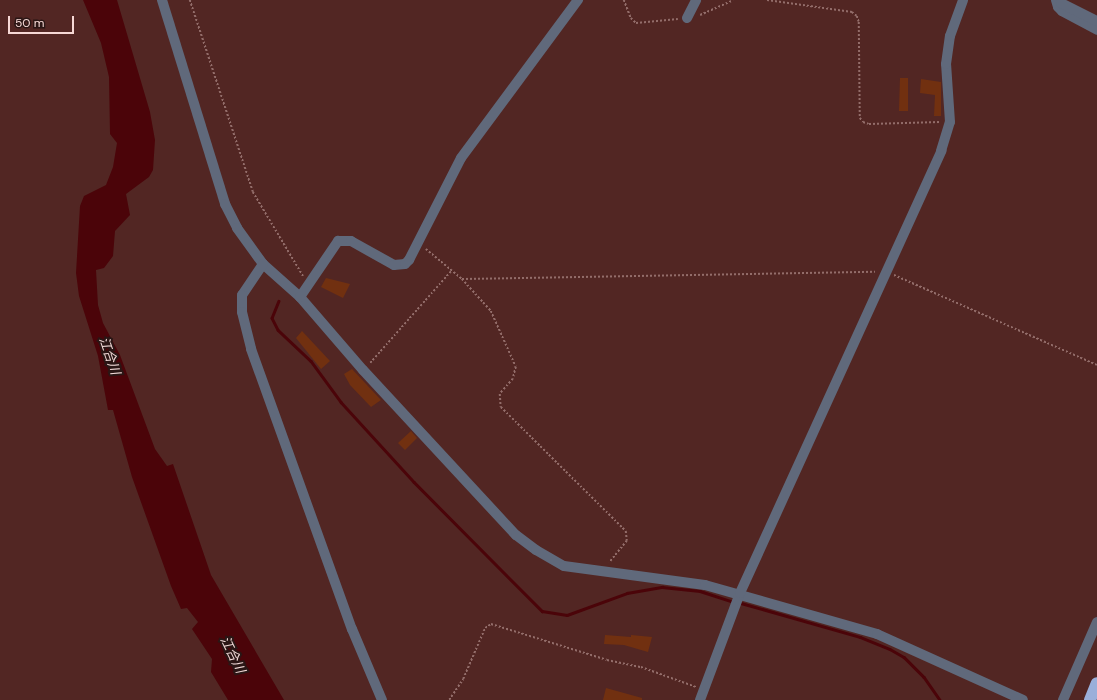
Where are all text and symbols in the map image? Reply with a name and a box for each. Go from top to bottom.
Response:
scale bar [10,8,76,34]
text: 50 m [15,15,44,31]
water label: 江合川 [95,335,123,377]
water label: 江合川 [216,634,248,676]

